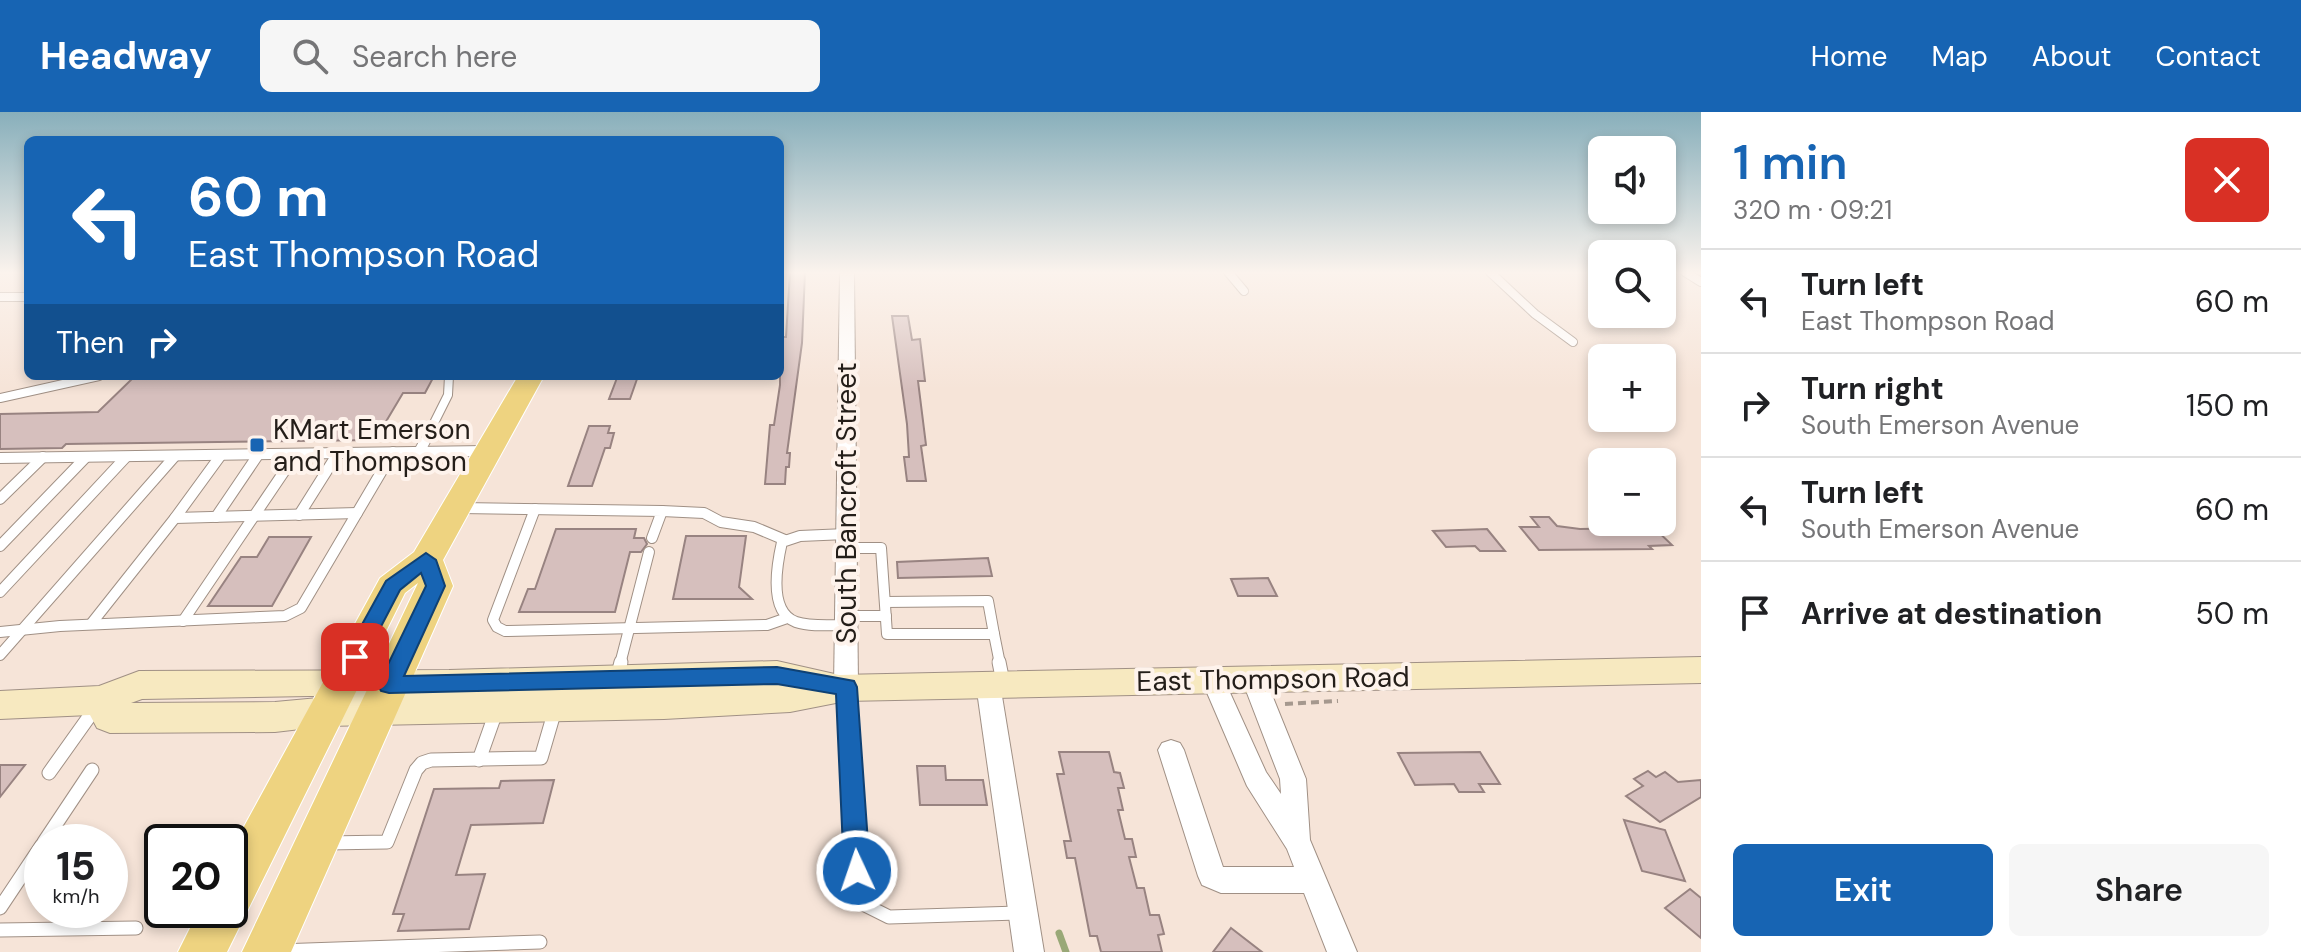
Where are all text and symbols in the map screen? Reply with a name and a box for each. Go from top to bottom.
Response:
search box [260,20,820,92]
text: Headway [40,31,212,81]
icon: search [288,34,332,78]
text: Search here [352,37,517,76]
text: Home [1811,38,1887,75]
text: Map [1931,38,1988,75]
text: About [2032,38,2111,75]
text: Contact [2155,38,2261,75]
text: 1 min [1733,131,1848,194]
map controls [1588,136,1676,536]
button: sound [1588,136,1676,224]
button: close [2185,138,2269,222]
text: 60 m [188,160,329,233]
icon: left [56,168,160,272]
text: 320 m · 09:21 [1733,193,1892,227]
text: East Thompson Road [188,231,539,278]
button: search [1588,240,1676,328]
text: Turn left [1801,265,1924,304]
icon: left [1733,279,1777,323]
text: 60 m [2195,282,2269,321]
text: East Thompson Road [1801,304,2055,338]
icon: right [140,320,184,364]
text: Then [56,323,124,362]
button: + [1588,344,1676,432]
street label: South Bancroft Street [828,362,865,644]
text: Turn right [1801,369,1944,408]
icon: right [1733,383,1777,427]
text: 150 m [2186,386,2269,425]
text: South Emerson Avenue [1801,408,2079,442]
place label: KMart Emerson and Thompson [273,411,471,480]
marker: KMart Emerson and Thompson [248,436,266,454]
button: − [1588,448,1676,536]
text: Turn left [1801,473,1924,512]
icon: left [1733,487,1777,531]
text: 60 m [2195,490,2269,529]
text: South Emerson Avenue [1801,512,2079,546]
icon: arrive [1733,591,1777,635]
text: Arrive at destination [1801,594,2102,633]
text: 50 m [2195,594,2269,633]
pin [321,623,389,691]
icon: arrive [333,635,377,679]
street label: East Thompson Road [1136,658,1410,700]
speed limit sign: 20 [144,824,248,928]
position arrow [815,829,899,913]
text: 15 [56,840,96,892]
button: Exit [1733,844,1993,936]
button: Share [2009,844,2269,936]
text: km/h [52,883,100,909]

